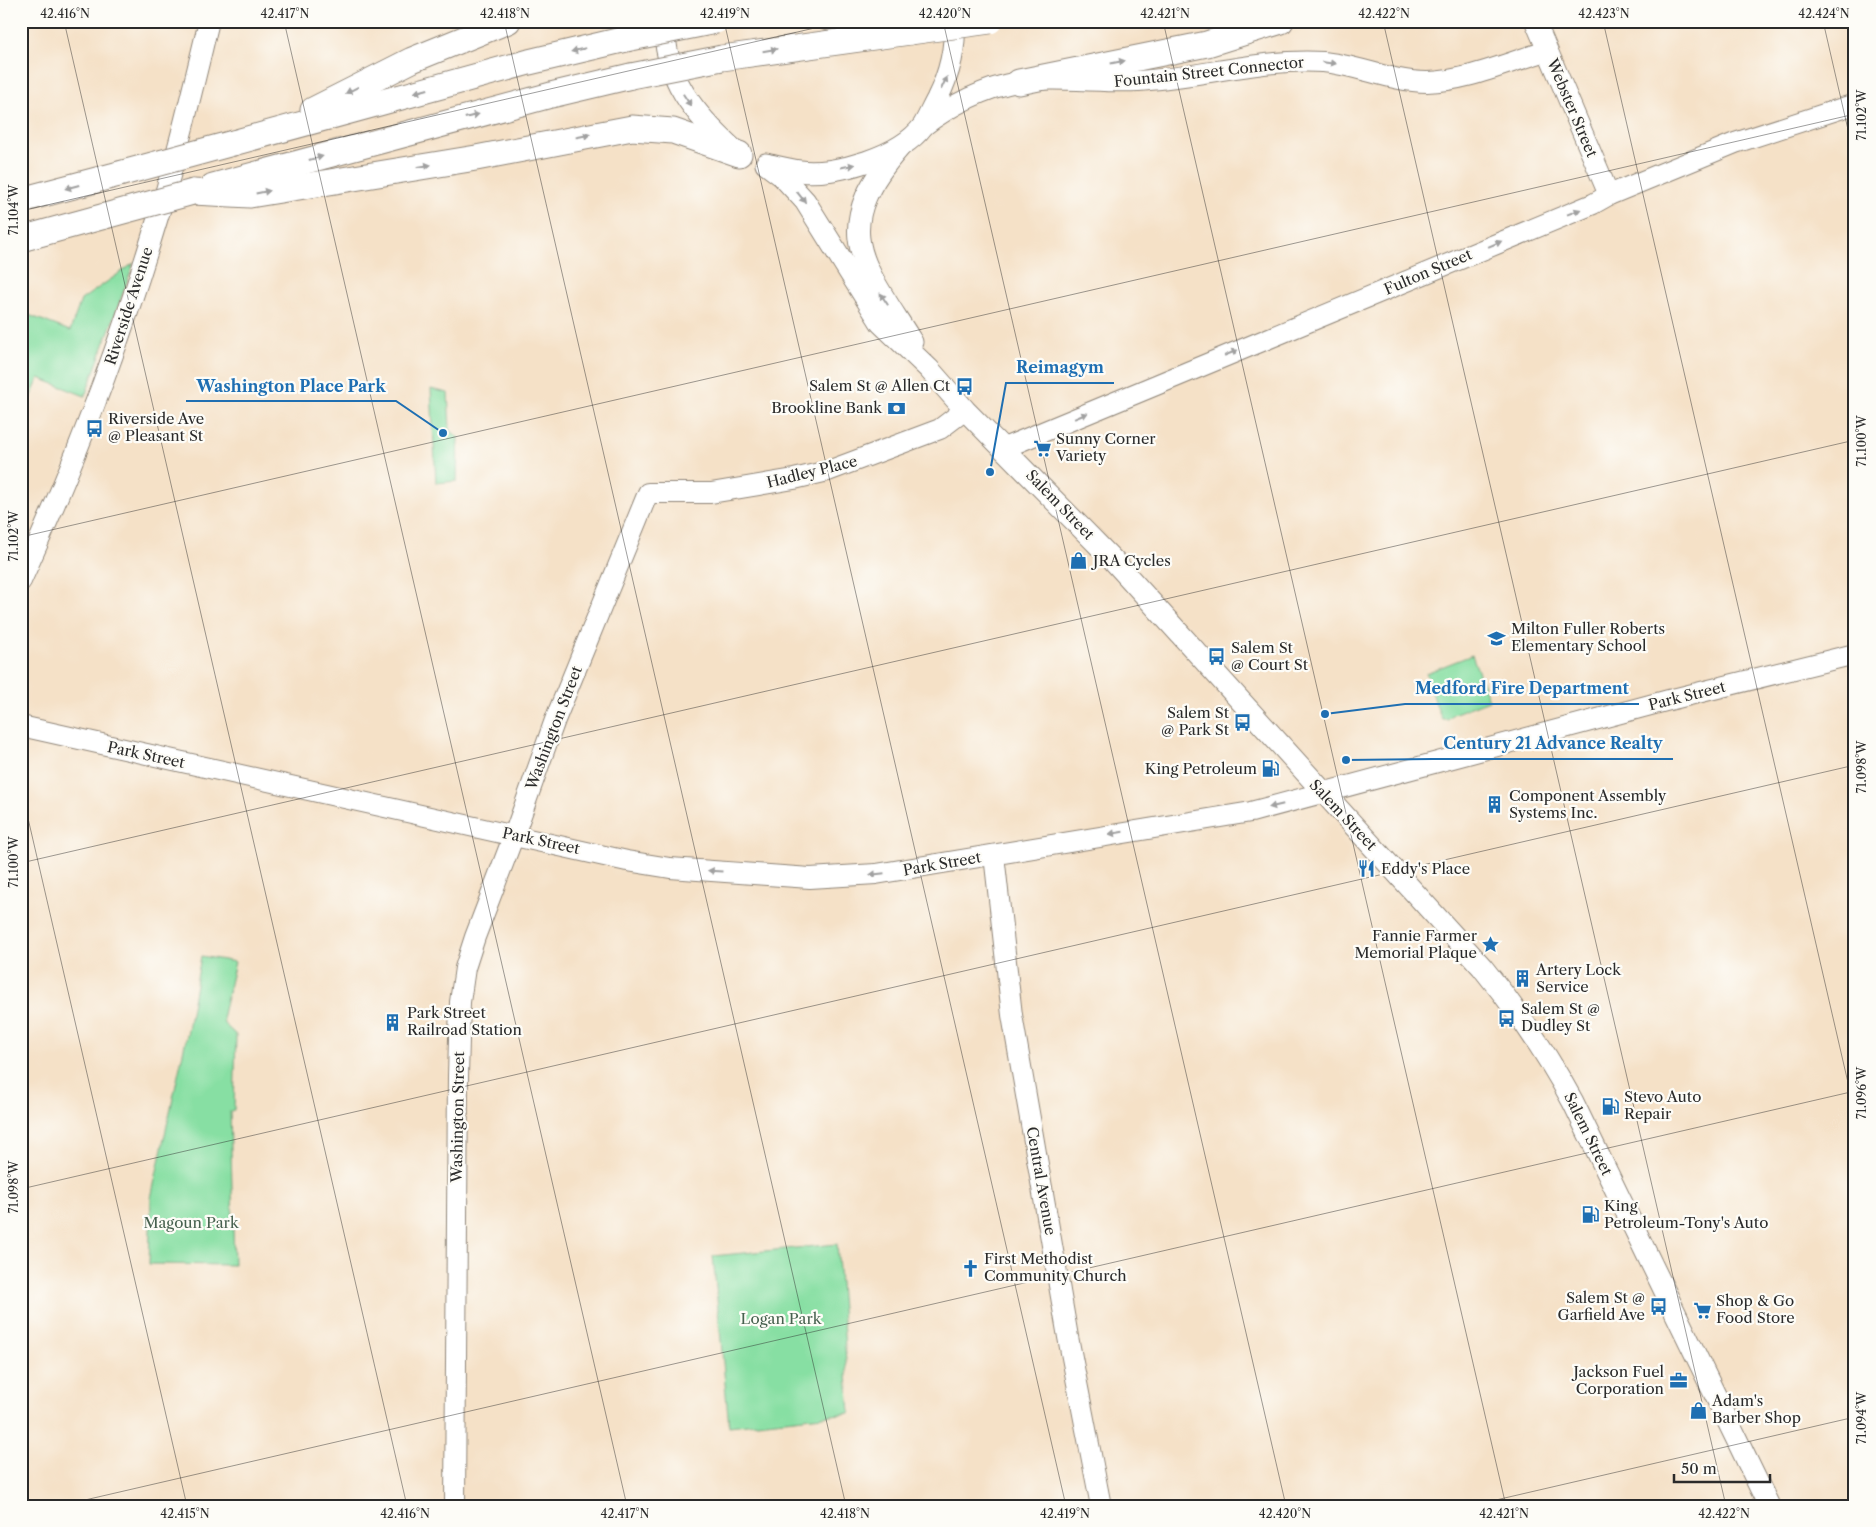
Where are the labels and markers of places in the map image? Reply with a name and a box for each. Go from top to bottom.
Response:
callout: Reimagym [1006,352,1114,383]
callout: Washington Place Park [186,370,396,401]
place label: Salem St @ Allen Ct [809,376,951,395]
bus stop icon: Salem St @ Allen Ct [954,376,974,396]
place label: Brookline Bank [771,398,883,417]
bank icon: Brookline Bank [886,398,906,418]
place label: Riverside Ave @ Pleasant St [108,409,204,445]
bus stop icon: Riverside Ave @ Pleasant St [84,418,104,438]
place label: Sunny Corner Variety [1055,429,1156,465]
supermarket icon: Sunny Corner Variety [1032,438,1052,458]
shop icon: JRA Cycles [1069,551,1089,571]
place label: JRA Cycles [1091,551,1171,570]
place label: Milton Fuller Roberts Elementary School [1511,619,1665,655]
school or university icon: Milton Fuller Roberts Elementary School [1487,628,1507,648]
place label: Salem St @ Court St [1231,638,1309,674]
bus stop icon: Salem St @ Court St [1207,647,1227,667]
callout: Medford Fire Department [1405,673,1639,704]
place label: Salem St @ Park St [1161,703,1230,739]
bus stop icon: Salem St @ Park St [1233,712,1253,732]
callout: Century 21 Advance Realty [1433,728,1673,759]
place label: King Petroleum [1145,759,1257,778]
fuel station icon: King Petroleum [1261,759,1281,779]
place label: Component Assembly Systems Inc. [1509,786,1667,822]
building icon: Component Assembly Systems Inc. [1485,795,1505,815]
restaurant icon: Eddy's Place [1357,859,1377,879]
place label: Eddy's Place [1381,859,1470,878]
place label: Fannie Farmer Memorial Plaque [1354,926,1478,962]
place icon: Fannie Farmer Memorial Plaque [1481,935,1501,955]
place label: Artery Lock Service [1535,960,1622,996]
building icon: Artery Lock Service [1512,969,1532,989]
place label: Salem St @ Dudley St [1521,999,1600,1035]
place label: Park Street Railroad Station [407,1003,523,1039]
bus stop icon: Salem St @ Dudley St [1497,1008,1517,1028]
building icon: Park Street Railroad Station [383,1012,403,1032]
place label: Stevo Auto Repair [1624,1087,1701,1123]
fuel station icon: Stevo Auto Repair [1600,1096,1620,1116]
place label: King Petroleum-Tony's Auto [1604,1196,1768,1232]
fuel station icon: King Petroleum-Tony's Auto [1580,1205,1600,1225]
place label: First Methodist Community Church [984,1249,1127,1285]
church icon: First Methodist Community Church [960,1258,980,1278]
place label: Salem St @ Garfield Ave [1558,1288,1645,1324]
place label: Shop & Go Food Store [1716,1291,1795,1327]
bus stop icon: Salem St @ Garfield Ave [1649,1297,1669,1317]
supermarket icon: Shop & Go Food Store [1692,1300,1712,1320]
place label: Jackson Fuel Corporation [1572,1362,1665,1398]
office icon: Jackson Fuel Corporation [1668,1371,1688,1391]
place label: Adam's Barber Shop [1711,1391,1801,1427]
shop icon: Adam's Barber Shop [1688,1400,1708,1420]

